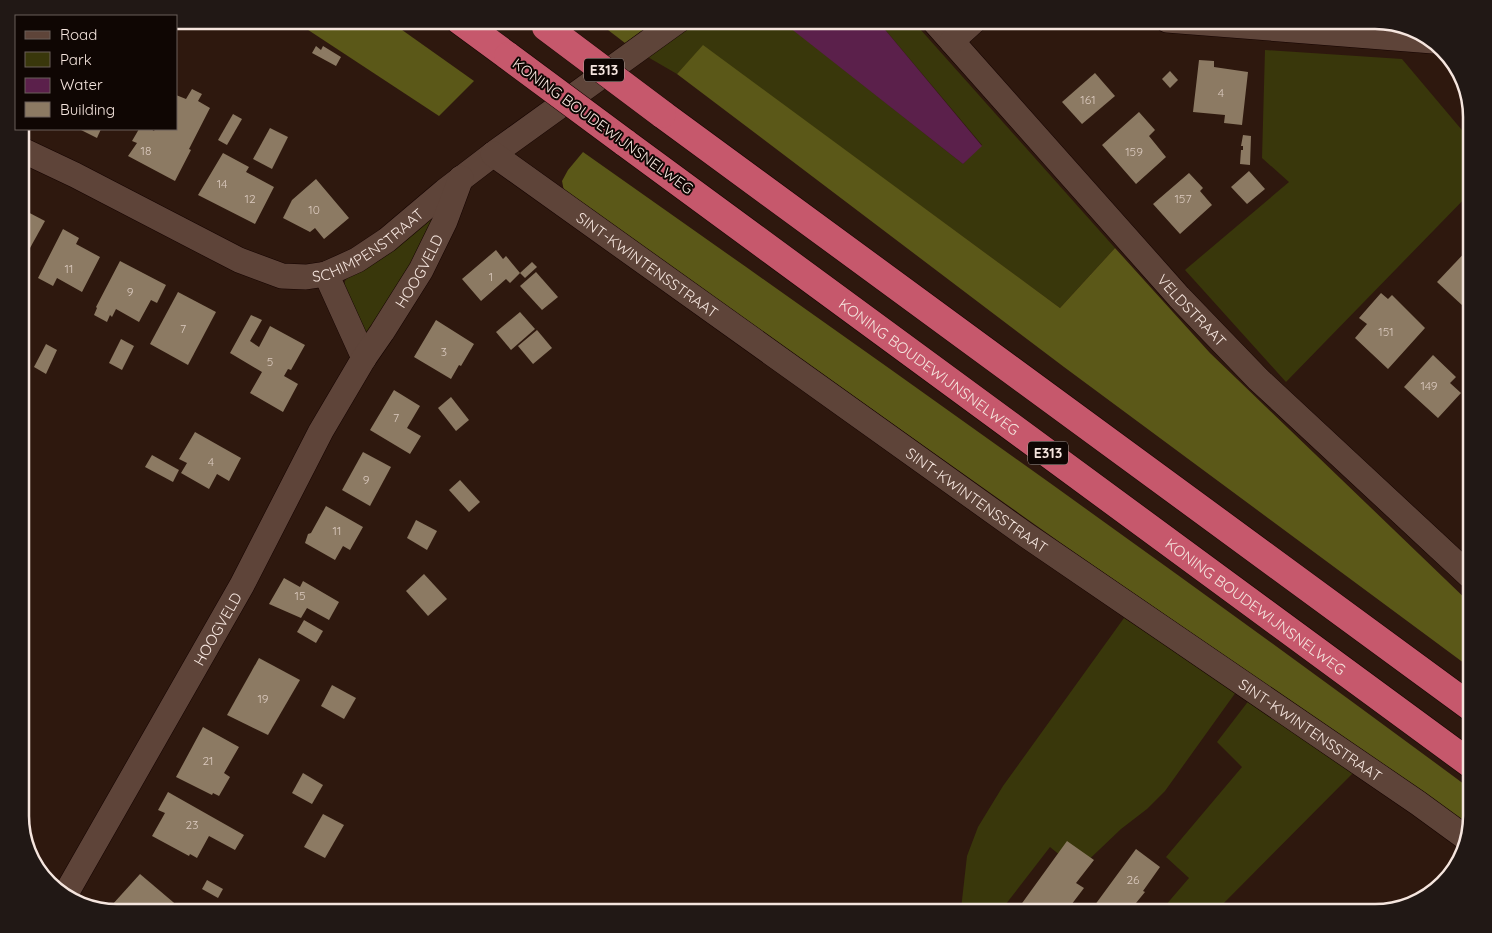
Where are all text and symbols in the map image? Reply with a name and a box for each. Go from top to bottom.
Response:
legend [15,15,178,130]
text: Road [60,25,97,44]
text: Park [60,50,92,69]
street label: KONING BOUDEWIJNSNELWEG [509,54,697,198]
road number: E313 [584,58,624,82]
text: Water [60,75,103,94]
house number: 4 [1218,85,1224,100]
house number: 161 [1080,92,1096,107]
text: Building [60,100,115,119]
house number: 18 [141,143,151,158]
house number: 159 [1125,144,1143,159]
house number: 14 [217,176,227,191]
house number: 12 [244,191,256,206]
house number: 157 [1174,191,1192,206]
house number: 10 [308,202,320,217]
street label: SCHIMPENSTRAAT [311,204,427,285]
street label: SINT-KWINTENSSTRAAT [573,207,722,322]
street label: HOOGVELD [390,231,447,311]
house number: 11 [65,261,73,276]
house number: 1 [489,269,493,284]
street label: VELDSTRAAT [1153,270,1231,350]
house number: 9 [127,284,134,299]
street label: KONING BOUDEWIJNSNELWEG [835,294,1023,439]
house number: 7 [180,321,186,336]
house number: 151 [1378,324,1394,339]
house number: 3 [441,344,447,359]
house number: 5 [267,354,273,369]
house number: 149 [1420,378,1438,393]
house number: 7 [393,410,399,425]
road number: E313 [1028,442,1068,464]
street label: SINT-KWINTENSSTRAAT [903,443,1052,557]
house number: 4 [208,454,214,469]
house number: 9 [363,472,370,487]
house number: 11 [333,523,341,538]
street label: KONING BOUDEWIJNSNELWEG [1162,534,1350,679]
street label: HOOGVELD [189,588,246,669]
house number: 15 [295,588,305,603]
street label: SINT-KWINTENSSTRAAT [1235,674,1386,785]
house number: 19 [257,691,269,706]
house number: 21 [202,753,214,768]
house number: 23 [186,817,198,832]
house number: 26 [1126,872,1140,887]

